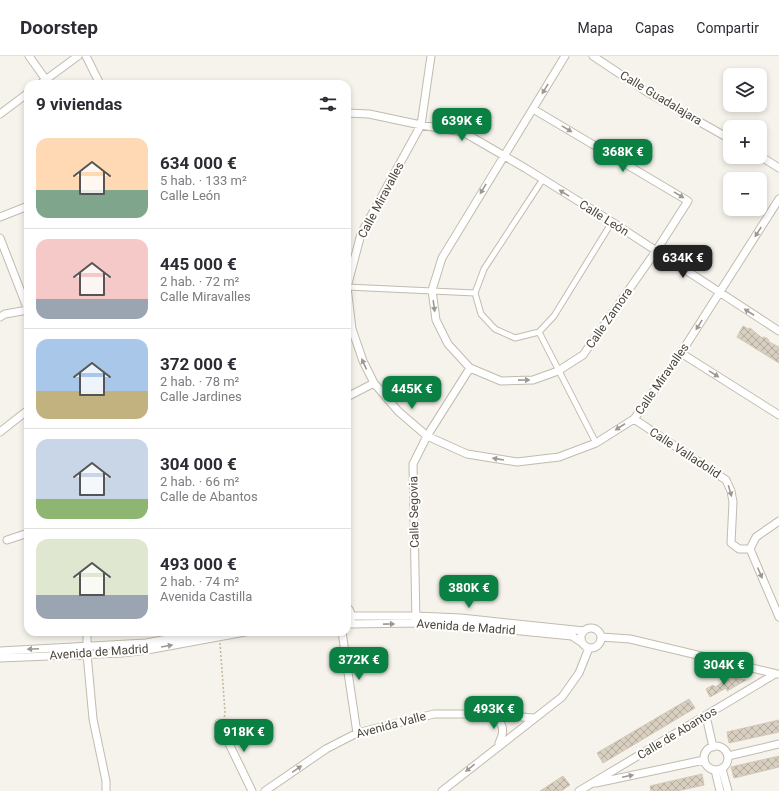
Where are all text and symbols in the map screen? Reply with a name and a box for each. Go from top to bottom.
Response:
text: Doorstep [20,16,98,39]
text: Mapa [578,20,613,36]
text: Capas [635,20,674,36]
text: Compartir [696,20,759,36]
street label: Calle Guadalajara [617,68,705,128]
map controls [723,68,767,216]
button: layers [723,68,767,112]
one-way arrow [542,84,549,95]
icon: filters [317,93,339,115]
text: 9 viviendas [36,94,122,114]
pin: 639K € [429,108,495,142]
text: 639K € [441,113,483,128]
button: + [723,120,767,164]
one-way arrow [561,126,573,133]
pin: 368K € [590,139,656,173]
text: 368K € [602,144,644,159]
text: 634 000 € [160,153,237,173]
icon: home [68,154,116,202]
street label: Calle Miravalles [355,160,407,240]
button: − [723,172,767,216]
text: 5 hab. · 133 m² [160,173,247,188]
one-way arrow [480,183,487,195]
text: Calle León [160,188,220,203]
one-way arrow [558,189,570,196]
one-way arrow [673,192,685,199]
street label: Calle León [577,197,631,239]
one-way arrow [754,226,762,237]
pin: 634K € [650,245,716,279]
text: 634K € [662,250,704,265]
text: 445 000 € [160,254,237,274]
icon: home [68,255,116,303]
text: 2 hab. · 72 m² [160,274,239,289]
street label: Calle Zamora [583,285,635,351]
text: Calle Miravalles [160,289,251,304]
one-way arrow [431,300,437,312]
one-way arrow [743,308,755,315]
one-way arrow [695,319,702,331]
street label: Calle Miravalles [632,341,692,417]
text: 372 000 € [160,354,237,374]
icon: home [68,355,116,403]
one-way arrow [361,358,367,369]
one-way arrow [708,370,720,377]
text: 2 hab. · 78 m² [160,374,239,389]
pin: 445K € [379,376,445,410]
one-way arrow [518,377,531,383]
text: 445K € [391,381,433,396]
text: Calle Jardines [160,389,242,404]
one-way arrow [614,424,626,431]
street label: Calle Valladolid [647,425,723,481]
text: 304 000 € [160,454,237,474]
icon: home [68,455,116,503]
one-way arrow [492,456,504,462]
text: 2 hab. · 66 m² [160,474,239,489]
street label: Calle Segovia [406,476,422,548]
one-way arrow [727,486,733,498]
text: Calle de Abantos [160,489,258,504]
text: 493 000 € [160,554,237,574]
icon: home [68,555,116,603]
one-way arrow [758,567,764,579]
text: 2 hab. · 74 m² [160,574,239,589]
pin: 380K € [436,575,502,609]
text: 380K € [448,580,490,595]
text: Avenida Castilla [160,589,252,604]
street label: Avenida de Madrid [416,617,516,637]
one-way arrow [383,621,396,627]
street label: Avenida de Madrid [49,642,149,662]
one-way arrow [161,643,173,649]
one-way arrow [27,645,39,652]
pin: 372K € [326,647,392,681]
text: 372K € [338,652,380,667]
pin: 304K € [691,652,757,686]
text: 304K € [703,657,745,672]
pin: 493K € [461,696,527,730]
text: 493K € [473,701,515,716]
street label: Calle de Abantos [635,704,719,762]
street label: Avenida Valle [355,709,427,741]
pin: 918K € [211,719,277,753]
text: 918K € [223,724,265,739]
one-way arrow [465,764,476,773]
one-way arrow [292,765,302,773]
one-way arrow [622,773,634,779]

